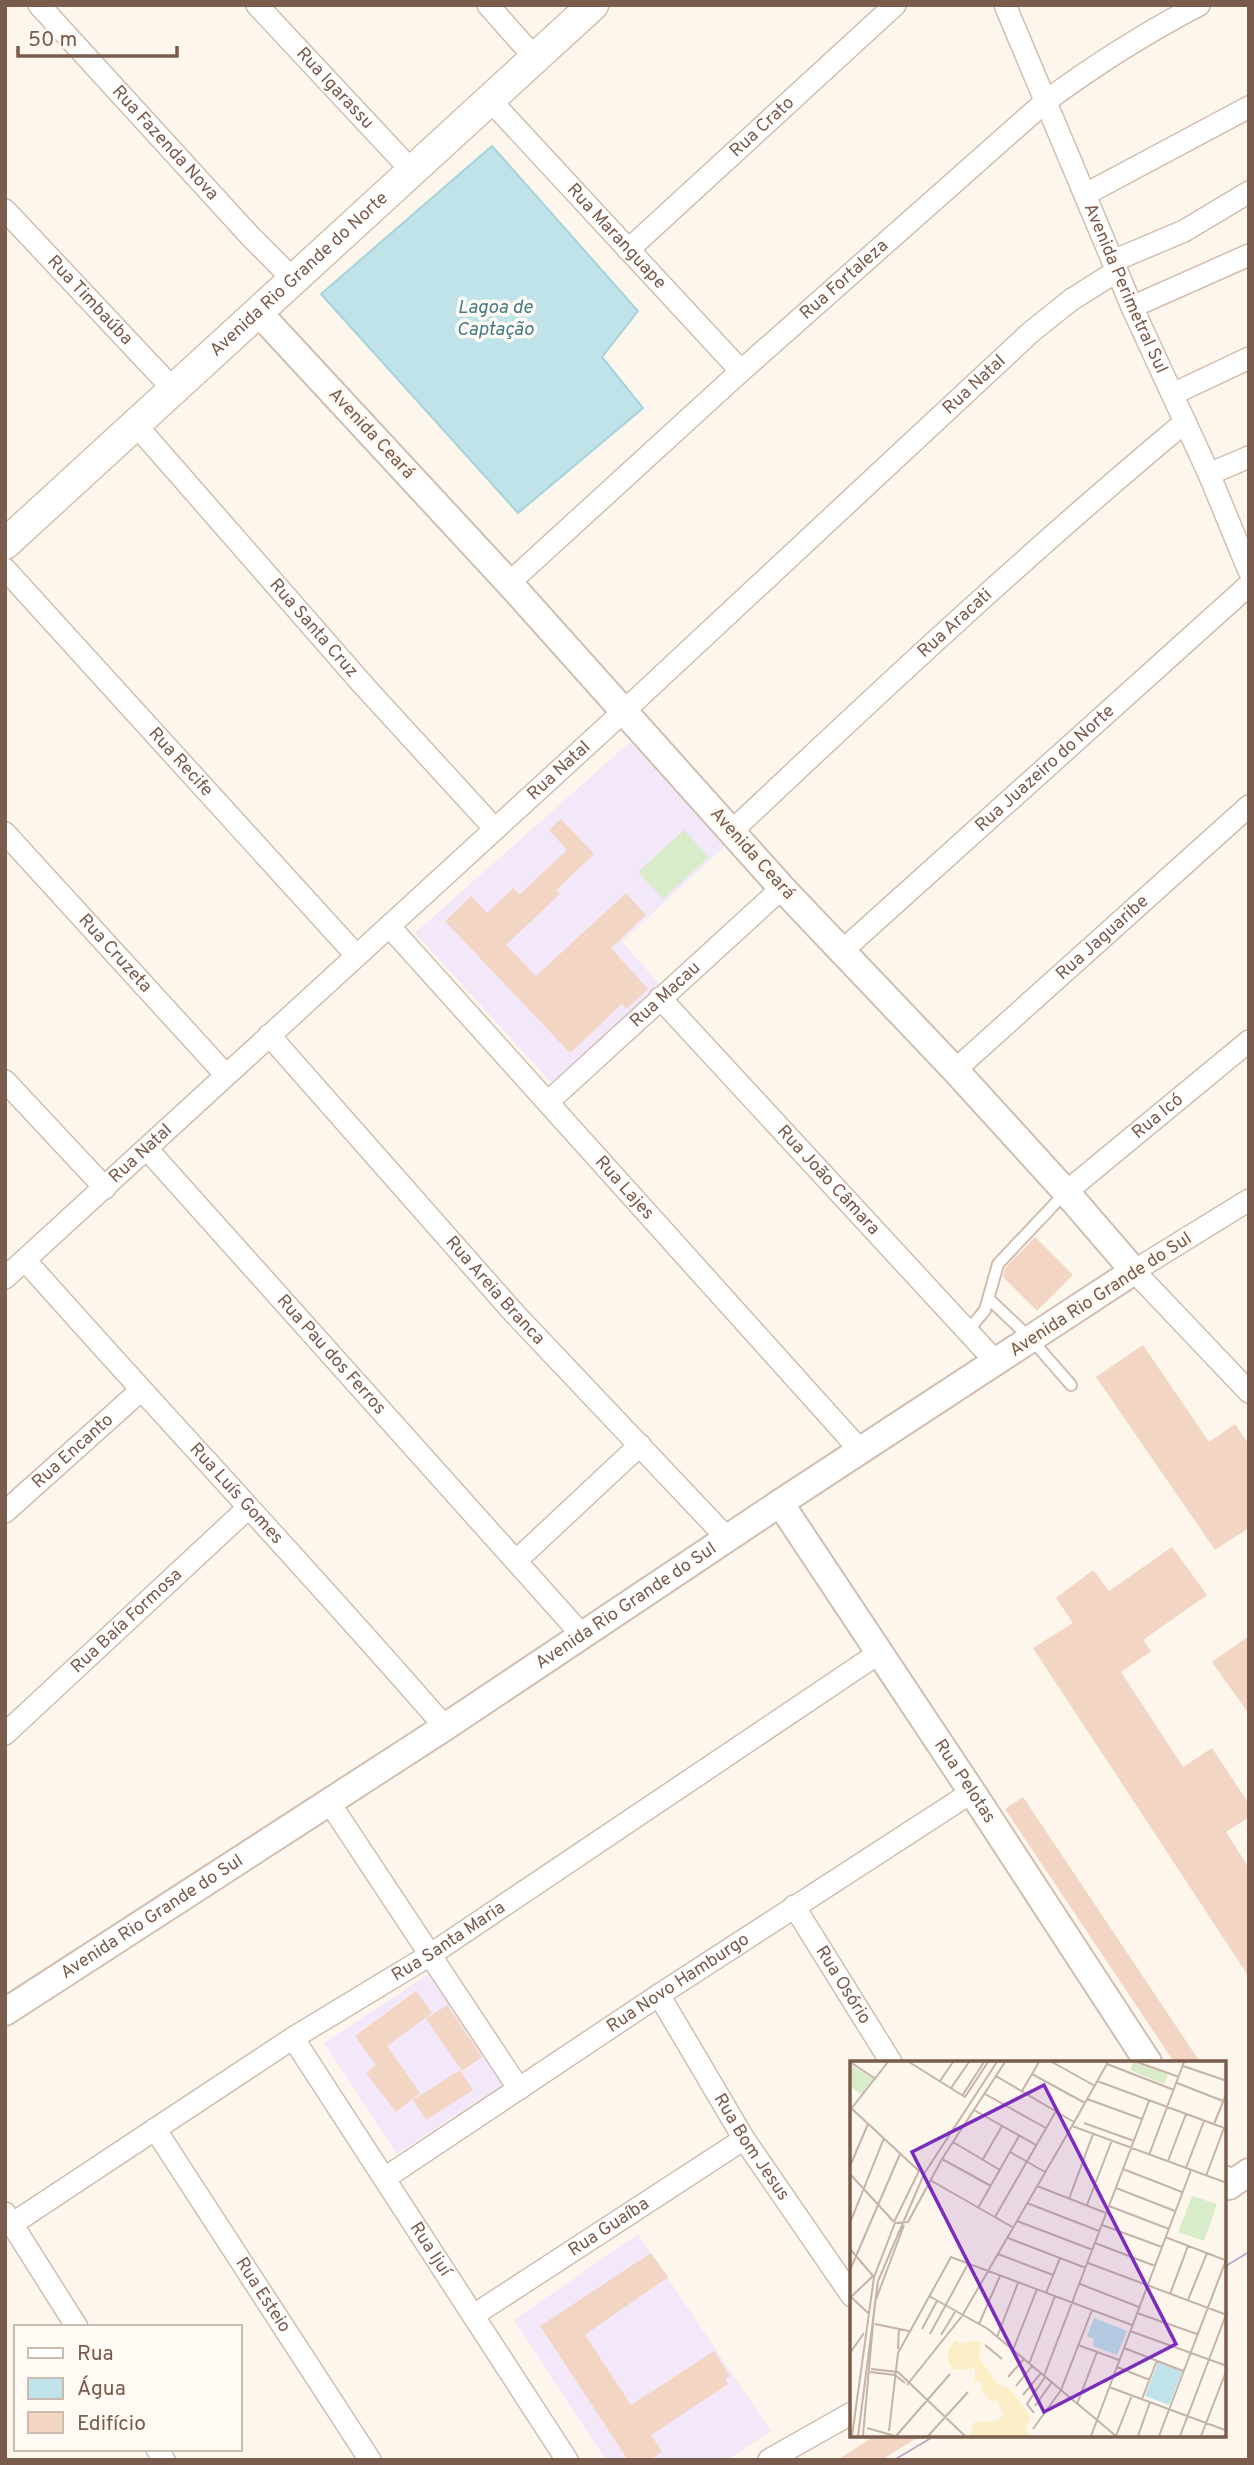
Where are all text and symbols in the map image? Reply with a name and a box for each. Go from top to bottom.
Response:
scale bar [18,14,177,58]
text: 50 m [28,27,77,54]
street label: Rua Igarassu [291,43,379,134]
street label: Rua Fazenda Nova [107,81,224,205]
street label: Rua Crato [725,91,799,162]
street label: Rua Maranguape [562,179,671,294]
street label: Avenida Rio Grande do Norte [205,187,393,362]
street label: Avenida Perimetral Sul [1078,200,1173,377]
street label: Rua Fortaleza [795,234,893,325]
street label: Rua Timbaúba [42,251,138,350]
water label: Lagoa de Captação [457,296,534,342]
street label: Rua Natal [938,350,1011,420]
street label: Avenida Ceará [323,384,419,484]
street label: Rua Santa Cruz [264,574,363,683]
street label: Rua Aracati [913,584,997,663]
street label: Rua Juazeiro do Norte [970,700,1120,837]
street label: Rua Recife [143,723,218,802]
street label: Rua Natal [522,736,595,806]
street label: Avenida Ceará [705,803,799,905]
street label: Rua Jaguaribe [1051,890,1154,985]
street label: Rua Cruzeta [73,909,157,998]
street label: Rua Macau [625,957,705,1033]
street label: Rua Icó [1127,1088,1188,1144]
street label: Rua Natal [104,1119,177,1189]
street label: Rua João Câmara [772,1120,885,1240]
street label: Rua Lajes [590,1151,659,1225]
street label: Avenida Rio Grande do Sul [1005,1227,1197,1363]
street label: Rua Areia Branca [440,1231,550,1350]
street label: Rua Pau dos Ferros [271,1290,391,1420]
street label: Rua Encanto [27,1409,118,1494]
street label: Rua Luís Gomes [184,1438,288,1549]
street label: Avenida Rio Grande do Sul [531,1537,721,1675]
street label: Rua Baía Formosa [66,1563,187,1678]
street label: Rua Pelotas [929,1735,1001,1828]
street label: Avenida Rio Grande do Sul [56,1849,248,1984]
street label: Rua Santa Maria [388,1896,510,1987]
street label: Rua Novo Hamburgo [602,1928,754,2038]
street label: Rua Osório [810,1941,876,2029]
inset map [850,2061,1226,2437]
street label: Rua Bom Jesus [708,2089,795,2205]
street label: Rua Guaíba [564,2192,654,2262]
street label: Rua Ijuí [404,2218,457,2282]
street label: Rua Esteio [230,2253,296,2337]
legend [14,2325,242,2451]
text: Rua [77,2341,114,2368]
text: Água [77,2375,126,2403]
text: Edifício [77,2411,146,2438]

